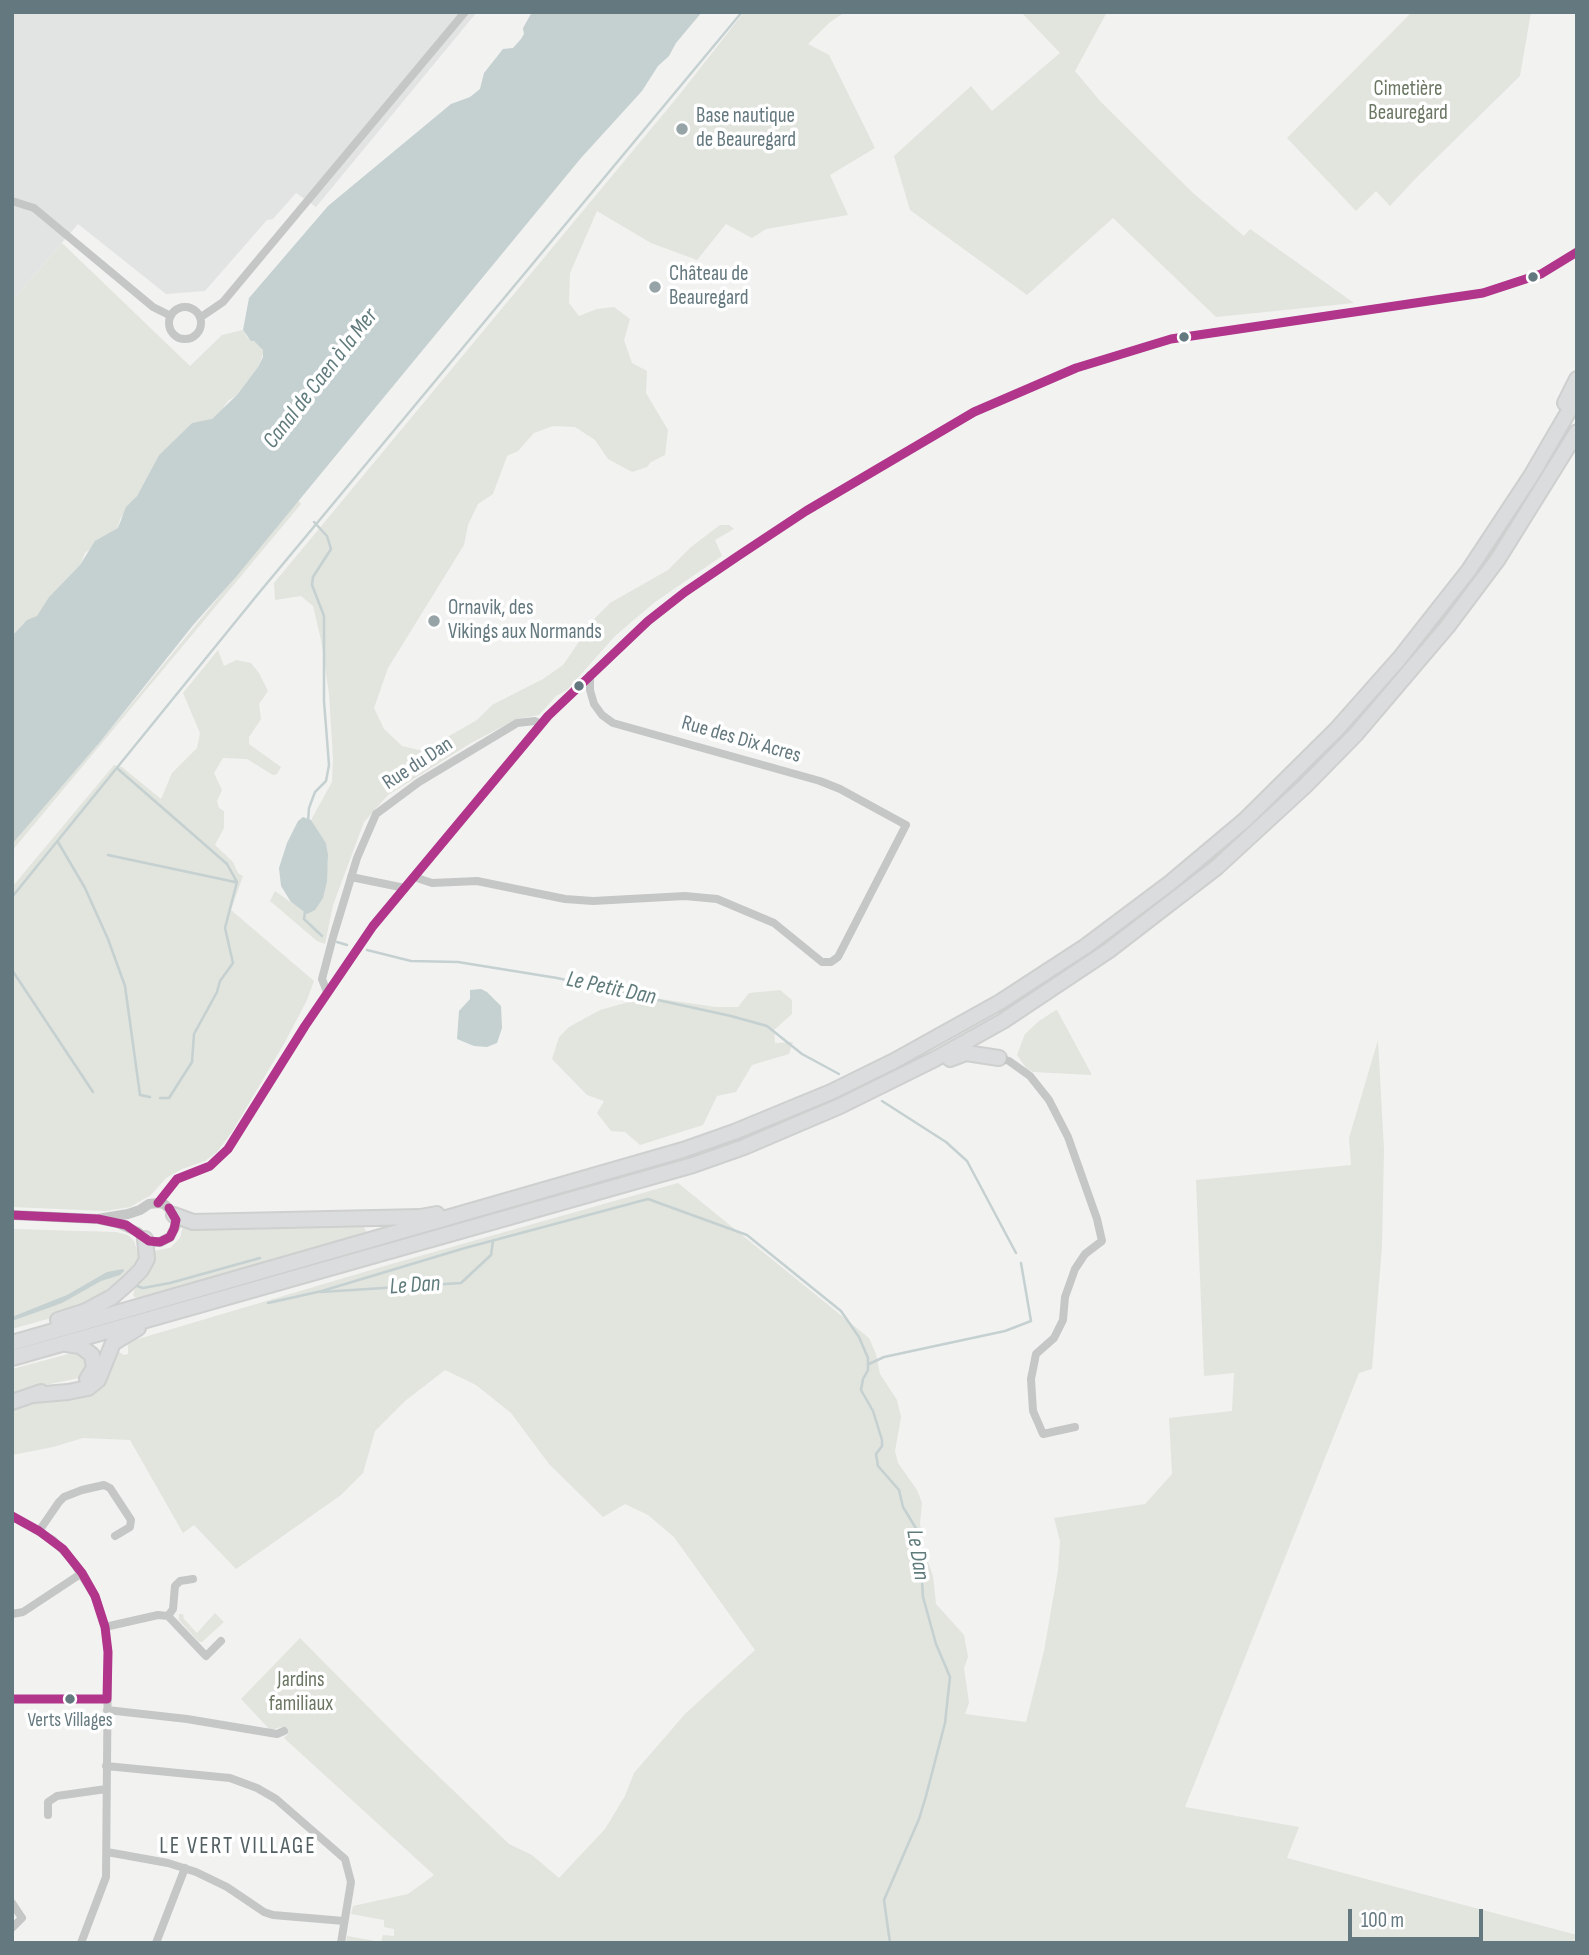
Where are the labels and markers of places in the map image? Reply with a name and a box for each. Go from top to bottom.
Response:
place label: Base nautique de Beauregard [696,104,796,154]
marker: Base nautique de Beauregard [674,121,690,137]
place label: Château de Beauregard [669,262,748,312]
unlabelled marker [1526,270,1540,284]
marker: Château de Beauregard [647,279,663,295]
unlabelled marker [1177,330,1191,344]
place label: Ornavik, des Vikings aux Normands [448,596,602,646]
marker: Ornavik, des Vikings aux Normands [426,613,442,629]
unlabelled marker [572,679,586,693]
marker: Verts Villages [63,1692,77,1706]
place label: Verts Villages [27,1710,113,1732]

